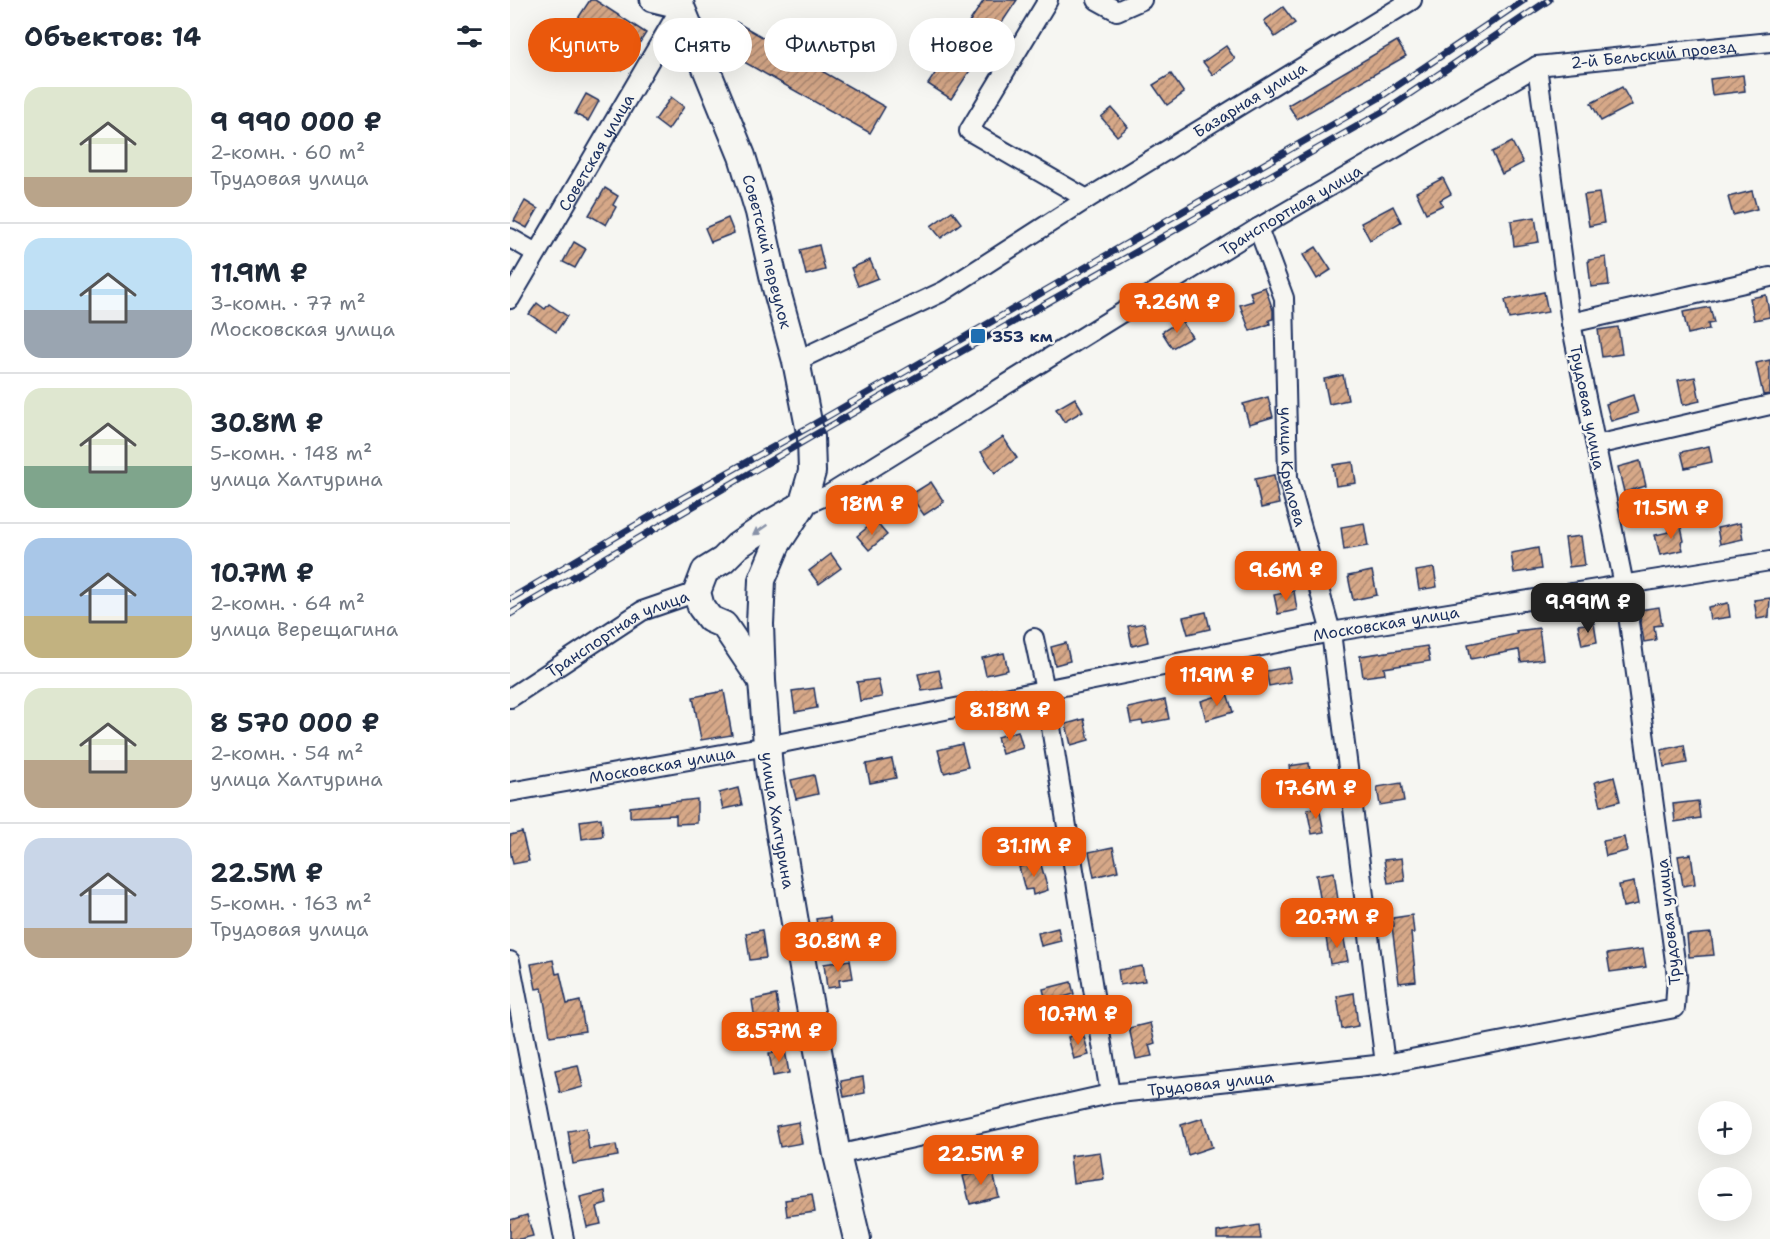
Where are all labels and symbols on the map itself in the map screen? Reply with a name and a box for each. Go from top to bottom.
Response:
street label: 2-й Бельский проезд [1570,36,1737,73]
street label: Базарная улица [1189,57,1311,142]
street label: Советская улица [554,90,639,215]
street label: Транспортная улица [1216,160,1366,260]
street label: Советский переулок [737,172,797,332]
pin: 7.26M ₽ [1122,283,1232,334]
place label: 353 км [992,326,1054,347]
marker: 353 км [969,327,987,345]
street label: Трудовая улица [1565,343,1610,471]
street label: улица Крылова [1275,407,1311,529]
pin: 18M ₽ [830,485,914,536]
pin: 11.5M ₽ [1616,489,1726,540]
one-way arrow [753,524,769,536]
pin: 9.6M ₽ [1237,551,1335,602]
pin: 9.99M ₽ [1533,583,1643,634]
street label: Транспортная улица [542,586,692,682]
street label: Московская улица [1311,601,1461,646]
pin: 11.9M ₽ [1162,656,1272,707]
pin: 8.18M ₽ [955,691,1065,742]
street label: Московская улица [587,742,736,789]
street label: улица Халтурина [757,751,799,890]
pin: 17.6M ₽ [1261,769,1371,820]
pin: 31.1M ₽ [979,827,1089,878]
street label: Трудовая улица [1651,858,1686,986]
pin: 20.7M ₽ [1282,898,1392,949]
pin: 30.8M ₽ [783,922,893,973]
pin: 10.7M ₽ [1023,995,1133,1046]
pin: 8.57M ₽ [724,1012,834,1063]
street label: Трудовая улица [1146,1066,1275,1101]
pin: 22.5M ₽ [926,1135,1036,1186]

